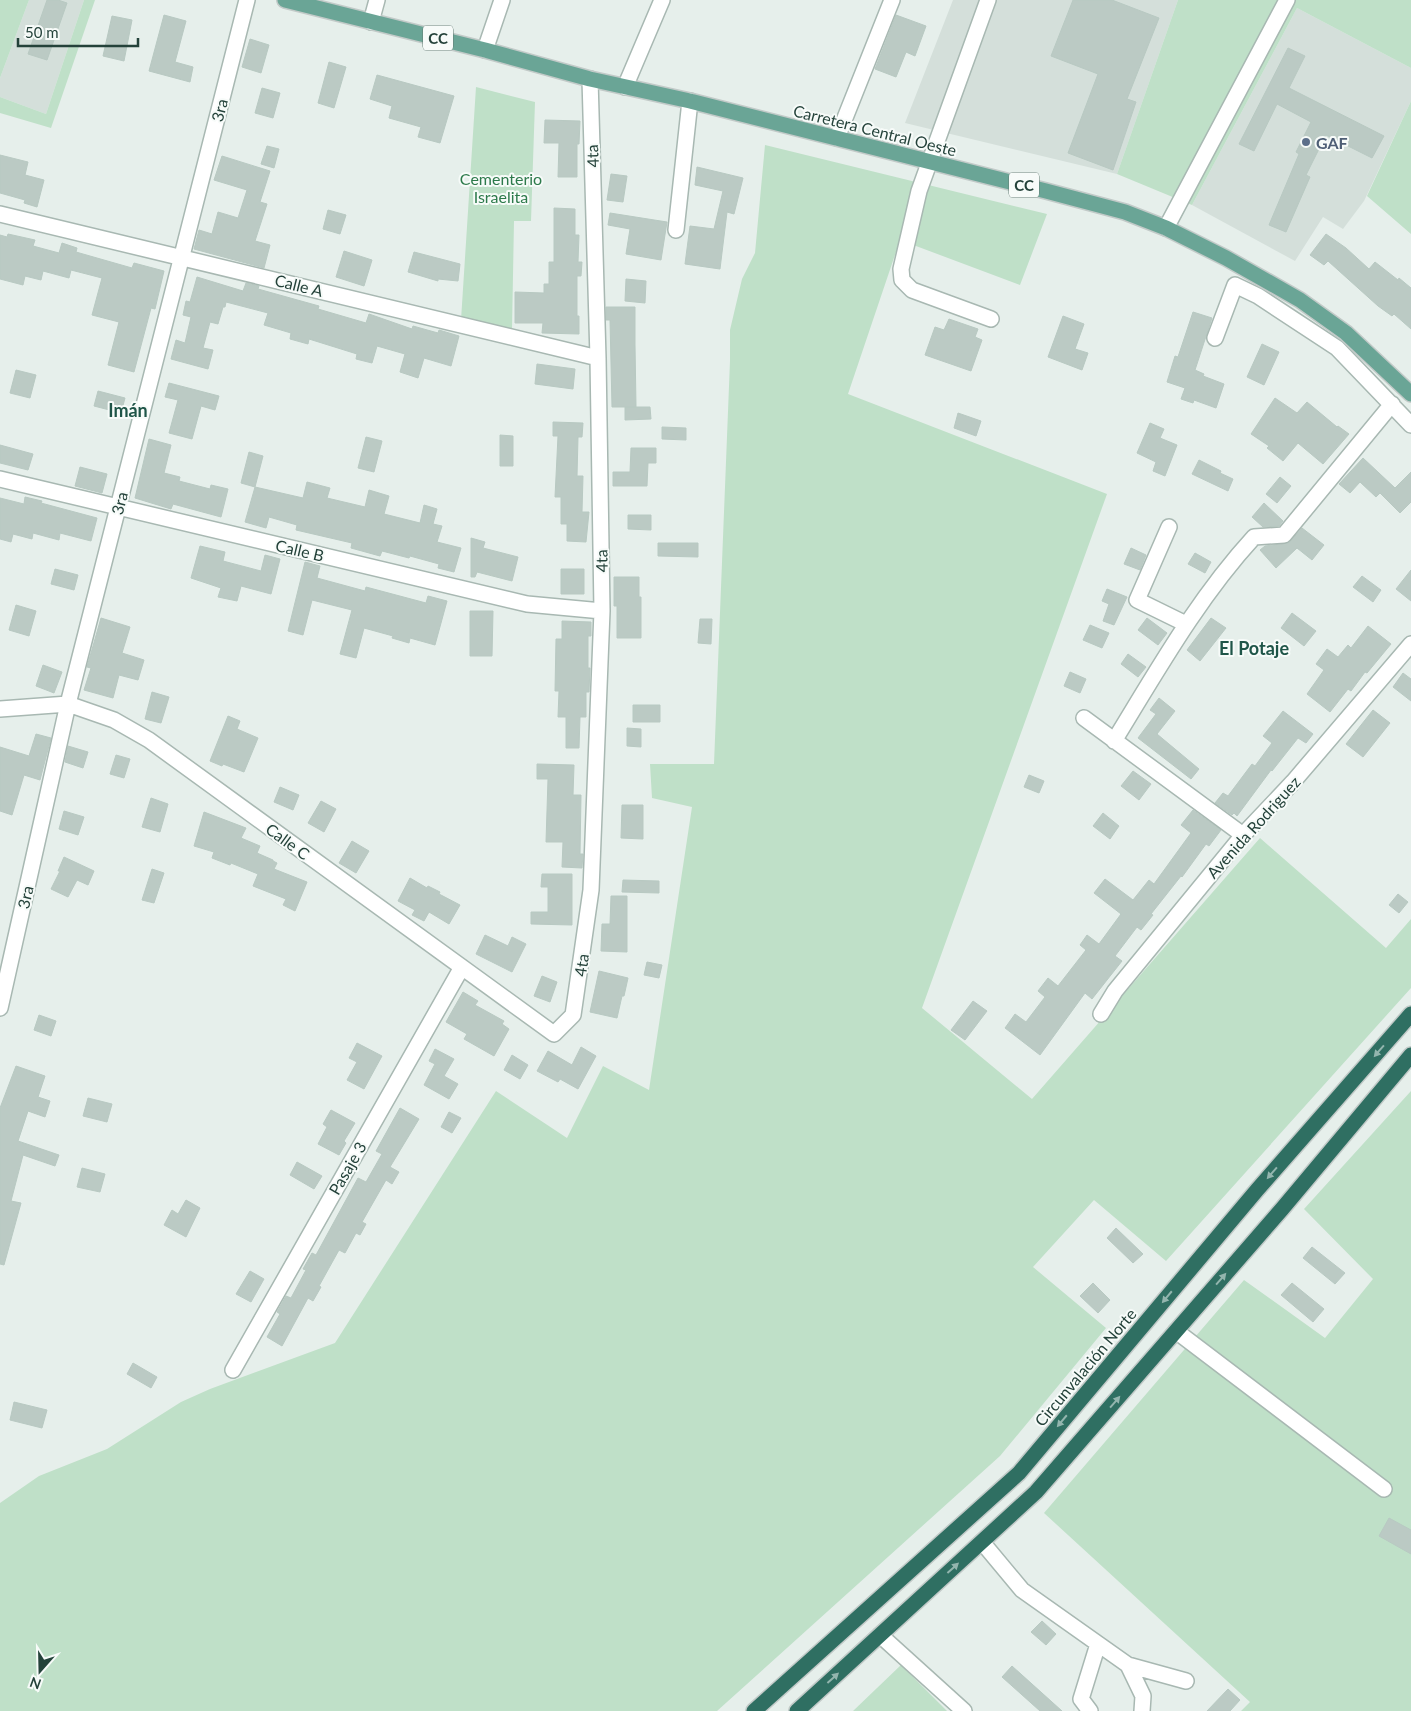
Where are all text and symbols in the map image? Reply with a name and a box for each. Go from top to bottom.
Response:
scale bar [18,15,138,47]
text: 50 m [25,23,59,41]
road number: CC [423,26,453,50]
street label: 3ra [207,97,231,123]
street label: Carretera Central Oeste [791,101,959,159]
place label: GAF [1316,133,1348,152]
marker: GAF [1300,136,1312,148]
street label: 4ta [582,144,602,168]
park label: Cementerio Israelita [460,169,542,206]
road number: CC [1009,172,1039,198]
street label: Calle A [273,270,325,300]
district label: Imán [108,399,148,421]
street label: 3ra [107,490,131,516]
street label: Calle B [274,535,326,565]
street label: 4ta [591,549,611,573]
district label: El Potaje [1219,637,1289,659]
street label: Avenida Rodriguez [1202,772,1304,882]
street label: Calle C [262,819,314,863]
street label: 3ra [13,884,37,910]
street label: 4ta [570,952,592,978]
one-way arrow [1373,1044,1385,1056]
street label: Pasaje 3 [324,1138,370,1198]
one-way arrow [1267,1167,1278,1179]
one-way arrow [1216,1273,1227,1286]
one-way arrow [1161,1290,1172,1303]
street label: Circunvalación Norte [1030,1304,1140,1430]
one-way arrow [1109,1396,1121,1408]
one-way arrow [1057,1415,1068,1428]
one-way arrow [947,1562,959,1574]
north arrow [15,1646,65,1696]
one-way arrow [827,1672,839,1684]
text: N [27,1674,43,1694]

